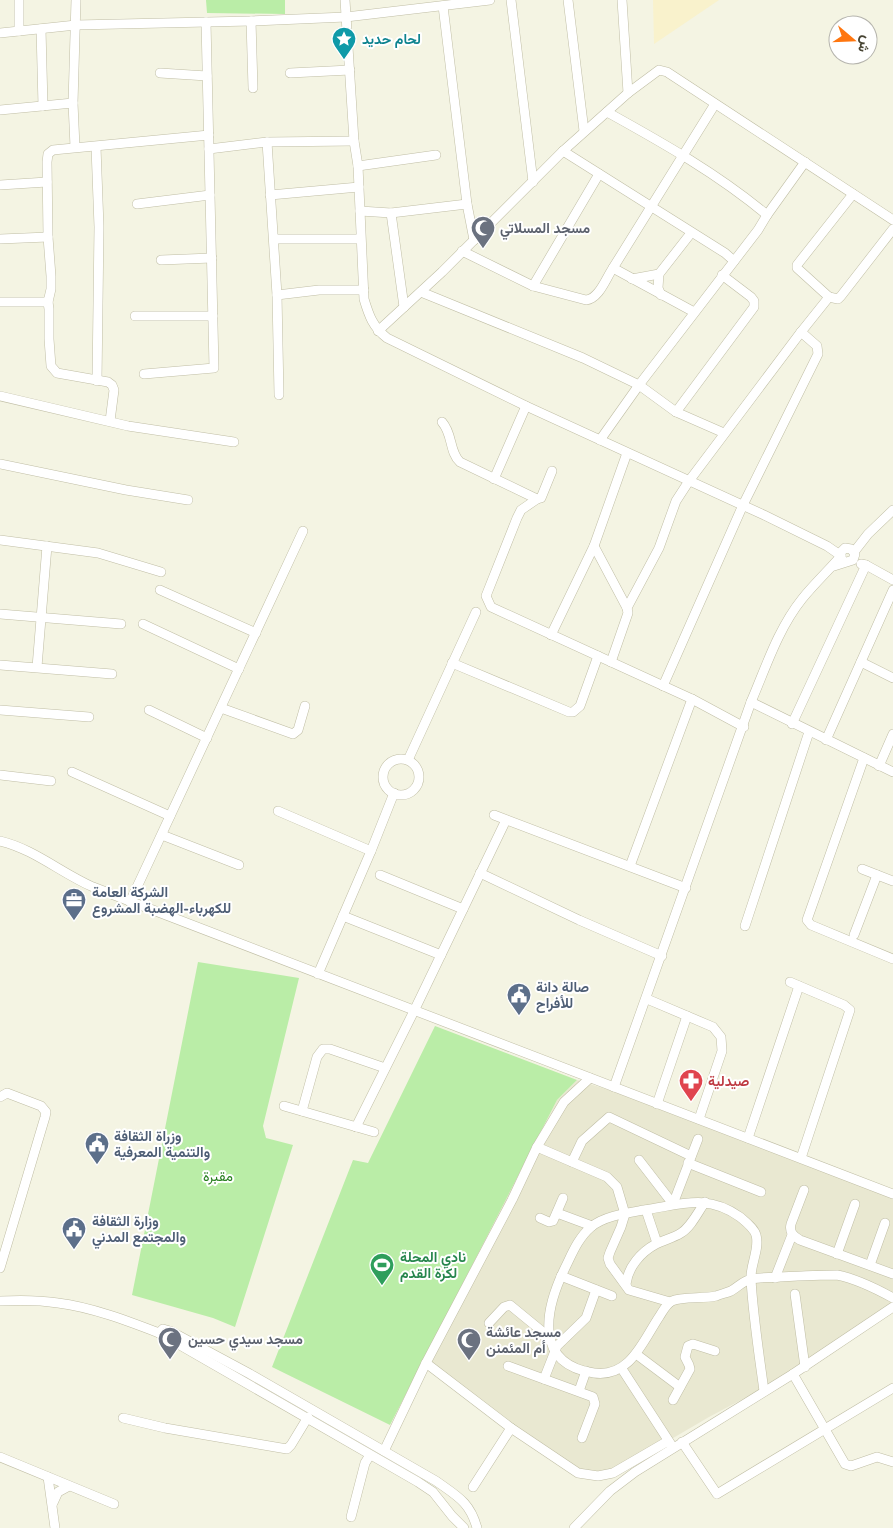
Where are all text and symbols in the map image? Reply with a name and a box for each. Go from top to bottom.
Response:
north arrow [828,15,878,65]
place icon: لحام حديد [331,26,357,60]
place label: لحام حديد [362,31,421,48]
text: ش [854,33,876,55]
mosque icon: مسجد المسلاتي [470,215,496,249]
place label: مسجد المسلاتي [500,220,590,240]
place label: الشركة العامة للكهرباء-الهضبة المشروع [92,884,231,918]
office icon: الشركة العامة للكهرباء-الهضبة المشروع [61,887,87,921]
place label: صالة دانة للأفراح [536,979,589,1013]
public building icon: صالة دانة للأفراح [506,982,532,1016]
pharmacy icon: صيدلية [678,1068,704,1102]
place label: صيدلية [708,1073,749,1090]
place label: وزراة الثقافة والتنمية المعرفية [114,1128,210,1161]
public building icon: وزراة الثقافة والتنمية المعرفية [84,1131,110,1165]
park label: مقبرة [203,1168,233,1185]
place label: وزارة الثقافة والمجتمع المدني [92,1213,186,1249]
public building icon: وزارة الثقافة والمجتمع المدني [61,1216,87,1250]
place label: نادي المحلة لكرة القدم [400,1249,466,1282]
sports icon: نادي المحلة لكرة القدم [369,1252,395,1286]
place label: مسجد عائشة أم المئمنن [486,1324,562,1357]
mosque icon: مسجد سيدي حسين [157,1326,183,1360]
mosque icon: مسجد عائشة أم المئمنن [456,1327,482,1361]
place label: مسجد سيدي حسين [188,1331,303,1351]

